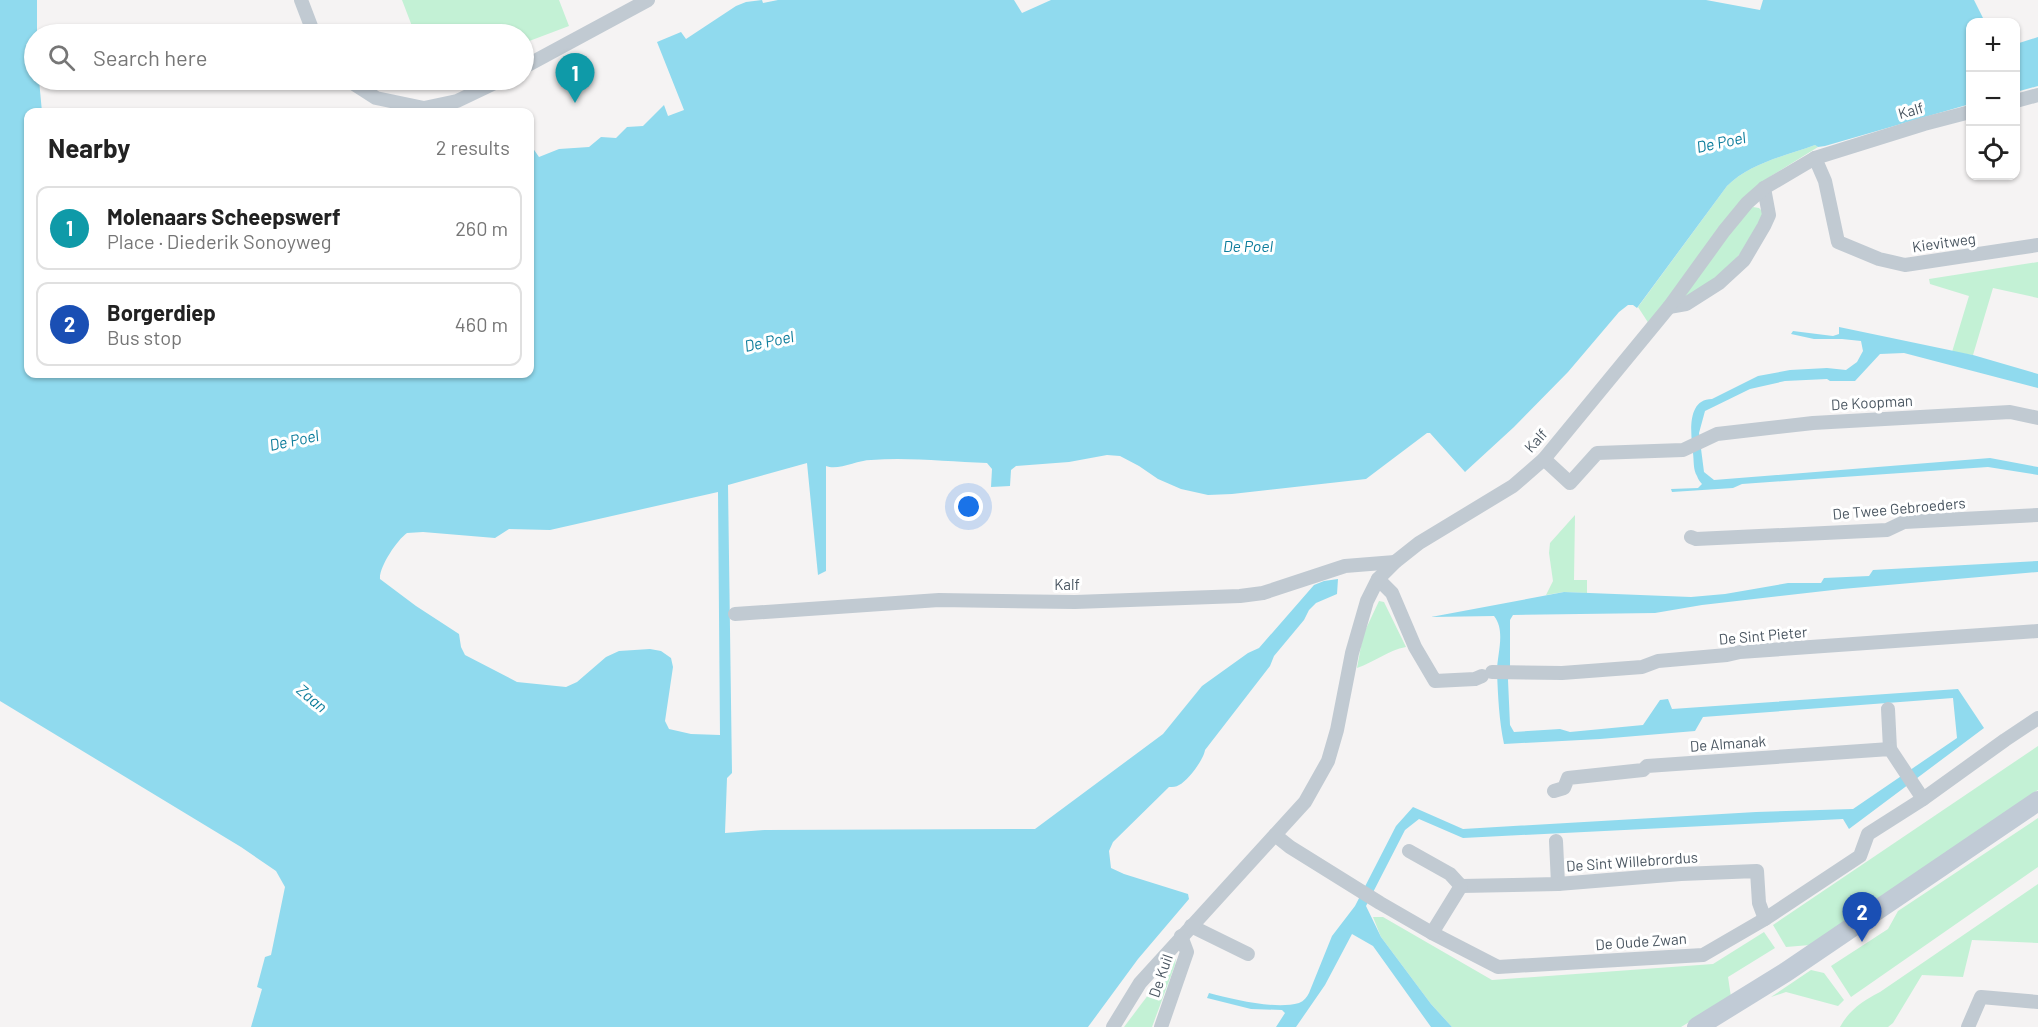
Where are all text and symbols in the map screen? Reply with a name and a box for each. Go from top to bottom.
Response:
map controls [1966,18,2020,180]
button: + [1966,18,2020,72]
search box [24,24,534,90]
icon: search [45,41,78,74]
text: Search here [93,44,207,70]
pin: 1 [556,54,594,103]
button: − [1966,72,2020,126]
street label: Kalf [1896,98,1926,122]
button: locate [1966,126,2020,180]
water label: De Poel [1694,127,1748,156]
text: Nearby [48,132,130,163]
text: 2 results [436,135,510,159]
text: Molenaars Scheepswerf [107,203,341,229]
text: 1 [66,216,73,240]
text: 260 m [455,216,508,240]
text: Place · Diederik Sonoyweg [107,229,331,253]
street label: Kievitweg [1911,229,1977,255]
water label: De Poel [1223,236,1274,255]
text: Borgerdiep [107,299,216,325]
text: 2 [64,312,75,336]
text: 460 m [455,312,508,336]
text: Bus stop [107,325,182,349]
water label: De Poel [742,326,796,355]
street label: De Koopman [1831,391,1913,413]
water label: De Poel [267,425,321,454]
street label: Kalf [1520,425,1551,456]
your location [954,492,983,521]
street label: De Twee Gebroeders [1832,493,1966,523]
street label: Kalf [1054,575,1080,593]
street label: De Sint Pieter [1718,622,1808,648]
water label: Zaan [293,679,331,716]
street label: De Almanak [1689,731,1767,755]
street label: De Sint Willebrordus [1566,847,1698,875]
pin: 2 [1842,892,1882,942]
street label: De Oude Zwan [1595,929,1687,953]
street label: De Kuil [1144,952,1176,1000]

